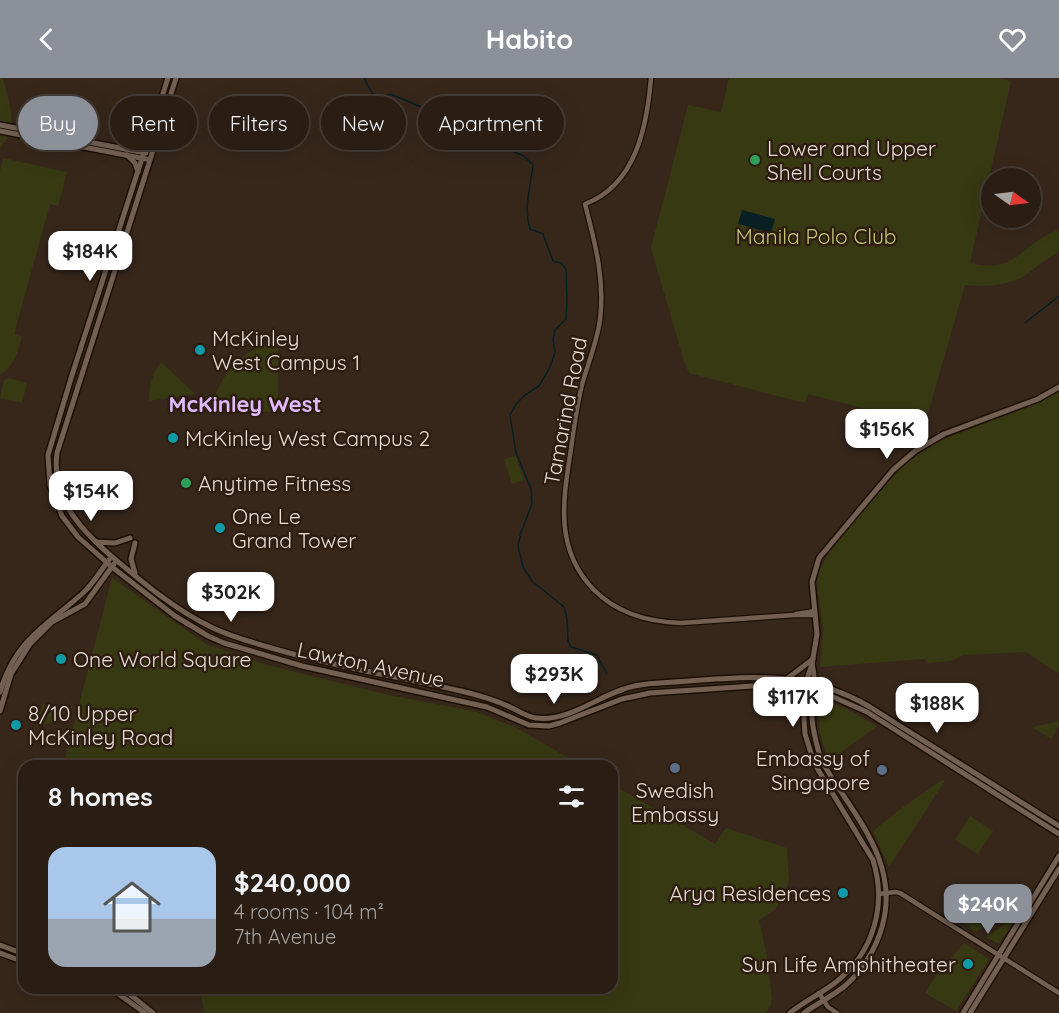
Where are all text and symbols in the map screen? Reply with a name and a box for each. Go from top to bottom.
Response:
text: Habito [486,22,573,56]
icon: back [30,23,63,56]
icon: heart [996,23,1029,56]
chip: Buy [18,96,98,150]
chip: Rent [110,96,197,150]
chip: Filters [209,96,309,150]
chip: New [321,96,406,150]
chip: Apartment [418,96,564,150]
place label: Lower and Upper Shell Courts [767,135,936,185]
marker: Lower and Upper Shell Courts [748,153,762,167]
north arrow [981,168,1041,228]
map controls [981,168,1041,228]
park label: Manila Polo Club [735,223,897,249]
pin: $184K [48,231,132,282]
text: $184K [62,238,118,263]
place label: McKinley West Campus 1 [212,325,360,375]
street label: Tamarind Road [538,335,592,487]
marker: McKinley West Campus 1 [193,343,207,357]
district label: McKinley West [169,390,321,418]
pin: $156K [845,409,929,460]
text: $156K [859,416,915,441]
place label: McKinley West Campus 2 [185,425,430,451]
marker: McKinley West Campus 2 [166,431,180,445]
place label: Anytime Fitness [198,470,351,496]
pin: $154K [49,471,133,522]
marker: Anytime Fitness [179,476,193,490]
text: $154K [63,478,119,503]
place label: One Le Grand Tower [232,503,356,553]
marker: One Le Grand Tower [213,521,227,535]
pin: $302K [189,572,273,623]
text: $302K [201,579,261,604]
street label: Lawton Avenue [295,636,447,692]
place label: One World Square [73,646,251,672]
marker: One World Square [54,652,68,666]
pin: $293K [512,654,596,705]
text: $293K [525,661,583,686]
pin: $117K [751,677,835,728]
pin: $188K [895,683,979,734]
text: $117K [767,684,819,709]
text: $188K [910,690,964,715]
place label: 8/10 Upper McKinley Road [28,700,173,750]
marker: 8/10 Upper McKinley Road [9,718,23,732]
place label: Embassy of Singapore [756,745,870,795]
marker: Swedish Embassy [668,761,682,775]
marker: Embassy of Singapore [875,763,889,777]
place label: Swedish Embassy [631,777,719,827]
text: 8 homes [48,780,153,813]
icon: filters [555,780,588,813]
text: $240,000 [234,866,351,899]
icon: home [96,871,168,943]
place label: Arya Residences [669,880,831,906]
pin: $240K [946,884,1030,935]
marker: Arya Residences [836,886,850,900]
text: $240K [958,891,1018,916]
text: 4 rooms · 104 m² [234,899,384,924]
text: 7th Avenue [234,924,336,949]
place label: Sun Life Amphitheater [742,951,956,977]
marker: Sun Life Amphitheater [961,957,975,971]

